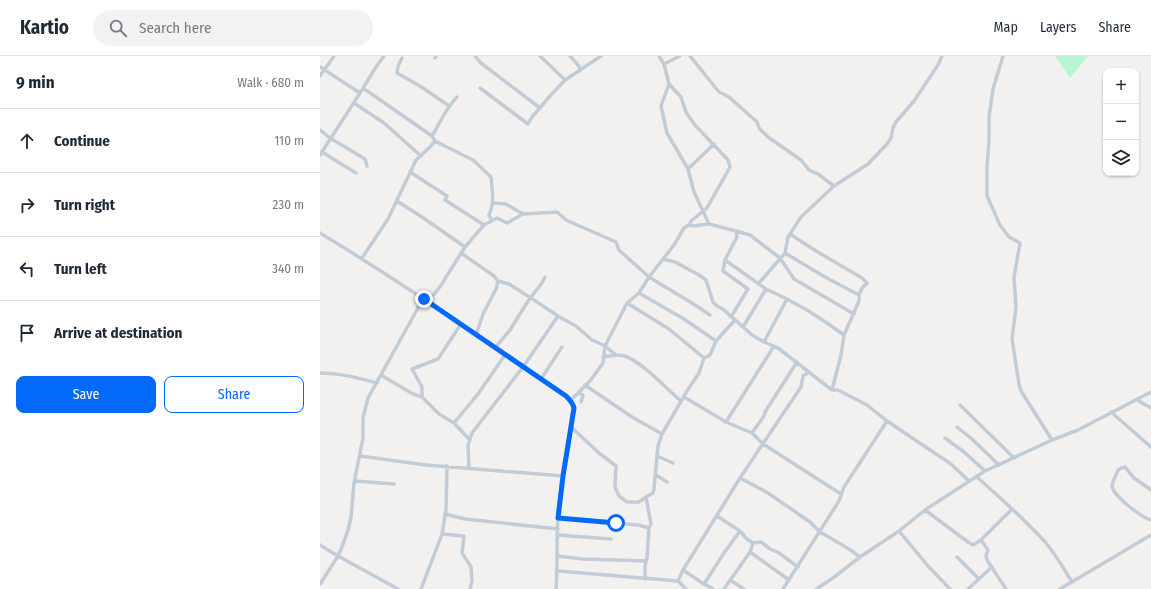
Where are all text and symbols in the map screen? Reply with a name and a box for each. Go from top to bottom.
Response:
search box [93,10,373,46]
text: Kartio [20,16,69,39]
icon: search [107,17,129,39]
text: Search here [139,19,211,37]
text: Map [994,19,1018,36]
text: Layers [1040,19,1076,36]
text: Share [1098,19,1131,36]
map controls [1103,68,1139,176]
button: + [1103,68,1139,104]
text: 9 min [16,72,55,93]
text: Walk · 680 m [237,75,304,90]
button: − [1103,104,1139,140]
icon: ahead [16,130,38,152]
text: Continue [54,132,110,150]
text: 110 m [274,133,304,148]
button: layers [1103,140,1139,176]
icon: right [16,194,38,216]
text: Turn right [54,196,115,214]
text: 230 m [273,197,304,212]
icon: left [16,258,38,280]
text: Turn left [54,260,107,278]
text: 340 m [272,261,304,276]
route end [415,290,433,308]
icon: arrive [16,322,38,344]
text: Arrive at destination [54,324,182,342]
button: Save [16,376,156,413]
button: Share [164,376,304,413]
route start [607,514,625,532]

